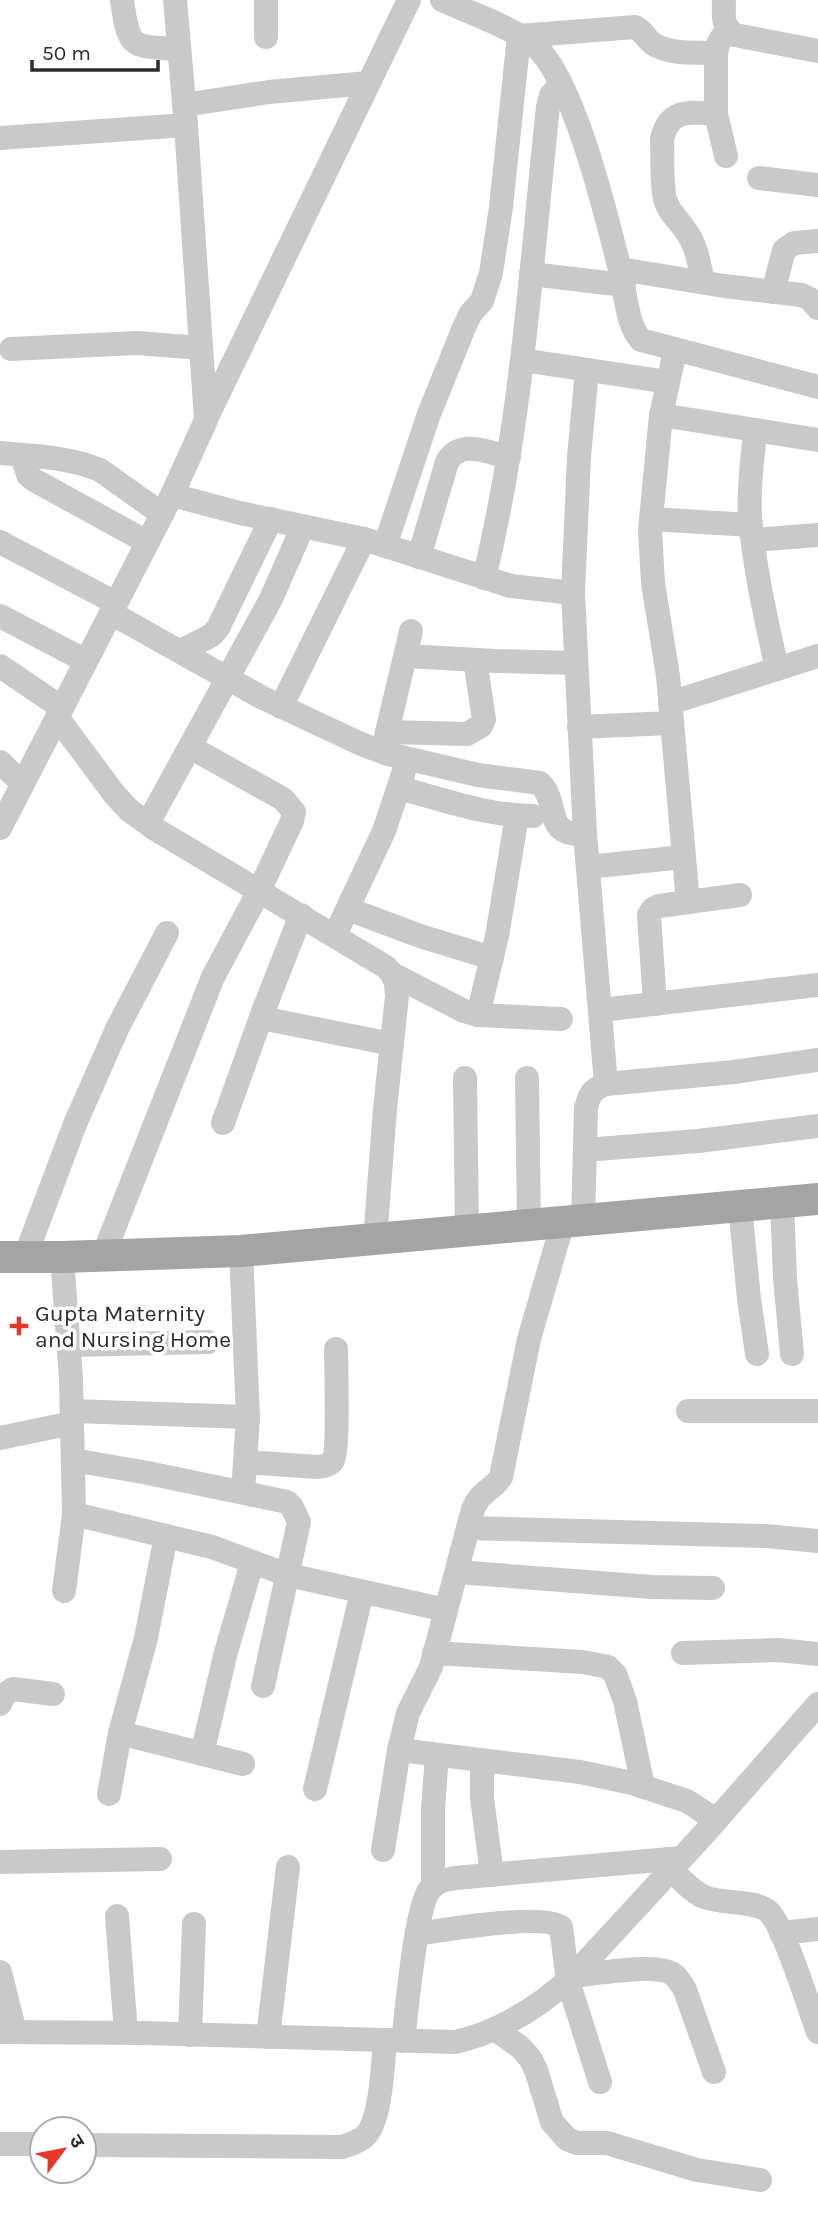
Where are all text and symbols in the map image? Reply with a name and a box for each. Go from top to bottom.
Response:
scale bar [32,28,158,72]
text: 50 m [42,41,91,65]
place label: Gupta Maternity and Nursing Home [35,1300,231,1353]
marker: Gupta Maternity and Nursing Home [9,1316,29,1336]
north arrow [28,2115,98,2185]
text: उ [64,2131,89,2153]

